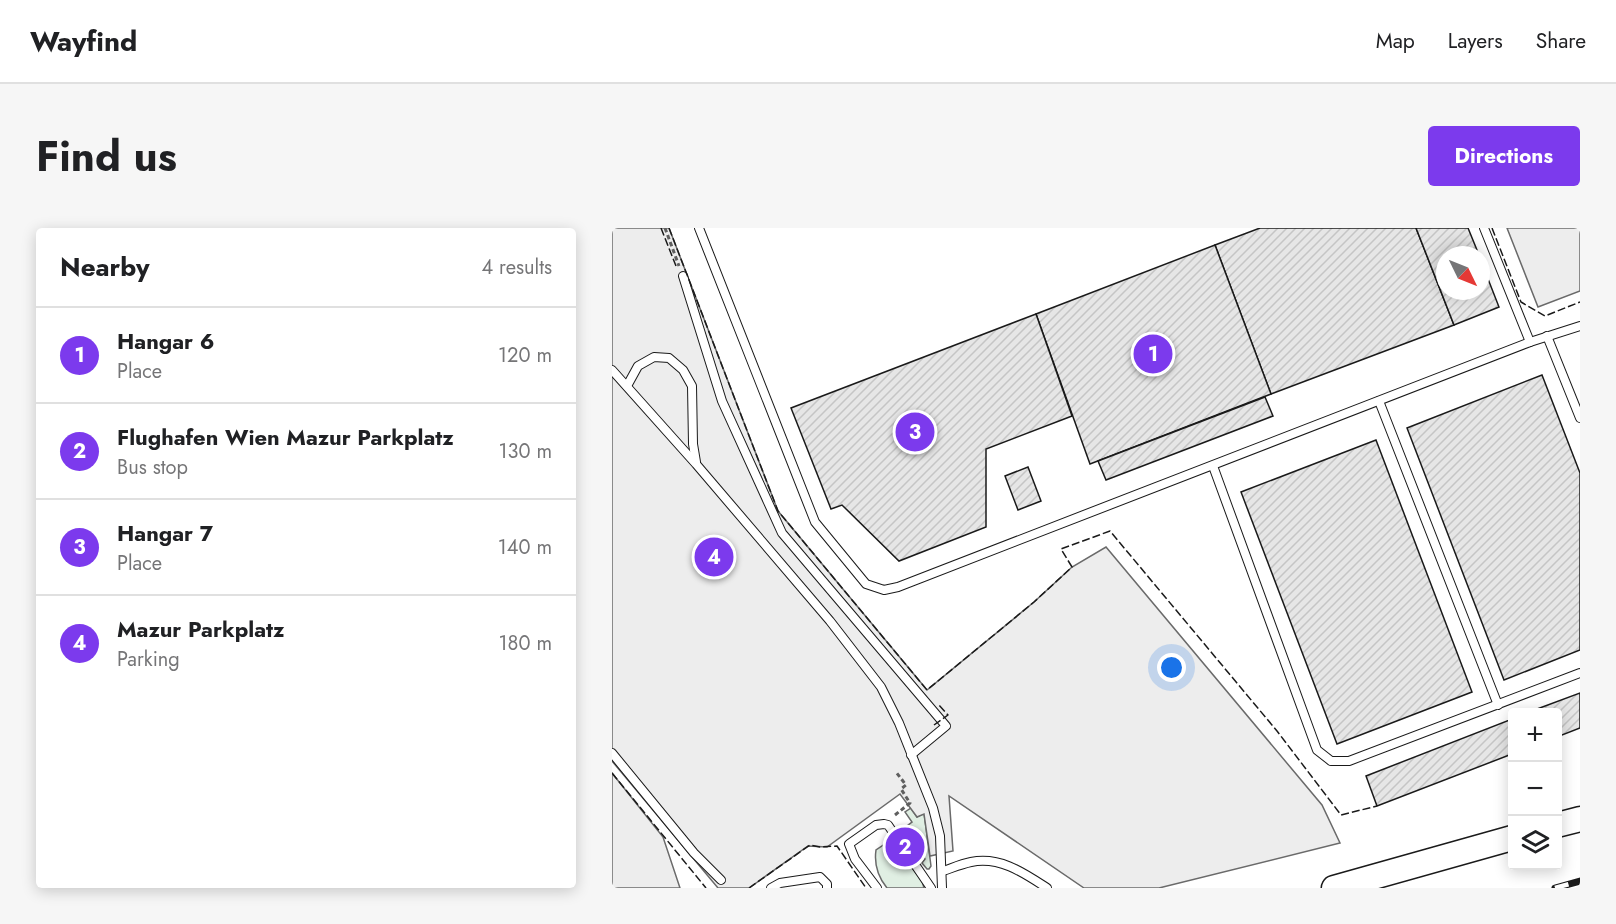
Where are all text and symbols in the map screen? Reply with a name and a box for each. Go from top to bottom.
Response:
text: Wayfind [30,21,137,62]
text: Map [1376,26,1415,56]
text: Layers [1448,26,1503,56]
text: Share [1536,26,1586,56]
text: Find us [36,126,177,187]
button: Directions [1428,126,1580,186]
north arrow [1436,246,1490,300]
text: Nearby [60,248,149,286]
text: 4 results [481,253,552,282]
text: Hangar 6 [117,325,214,357]
pin: 1 [1134,332,1172,376]
text: 1 [74,341,85,370]
text: 120 m [498,341,552,370]
text: Place [117,357,162,386]
pin: 3 [896,410,934,454]
text: Flughafen Wien Mazur Parkplatz [117,421,454,453]
text: 2 [73,437,86,466]
text: 130 m [498,437,552,466]
text: Bus stop [117,453,188,482]
text: Hangar 7 [117,517,213,549]
text: 3 [73,533,86,562]
text: 140 m [498,533,552,562]
pin: 4 [694,534,734,580]
text: Place [117,549,162,578]
text: Mazur Parkplatz [117,613,285,645]
text: 4 [73,629,86,658]
text: 180 m [498,629,552,658]
text: Parking [117,645,180,674]
your location [1157,653,1186,682]
map controls [1508,708,1562,870]
button: + [1508,708,1562,762]
button: − [1508,762,1562,816]
button: layers [1508,816,1562,870]
pin: 2 [886,824,924,870]

